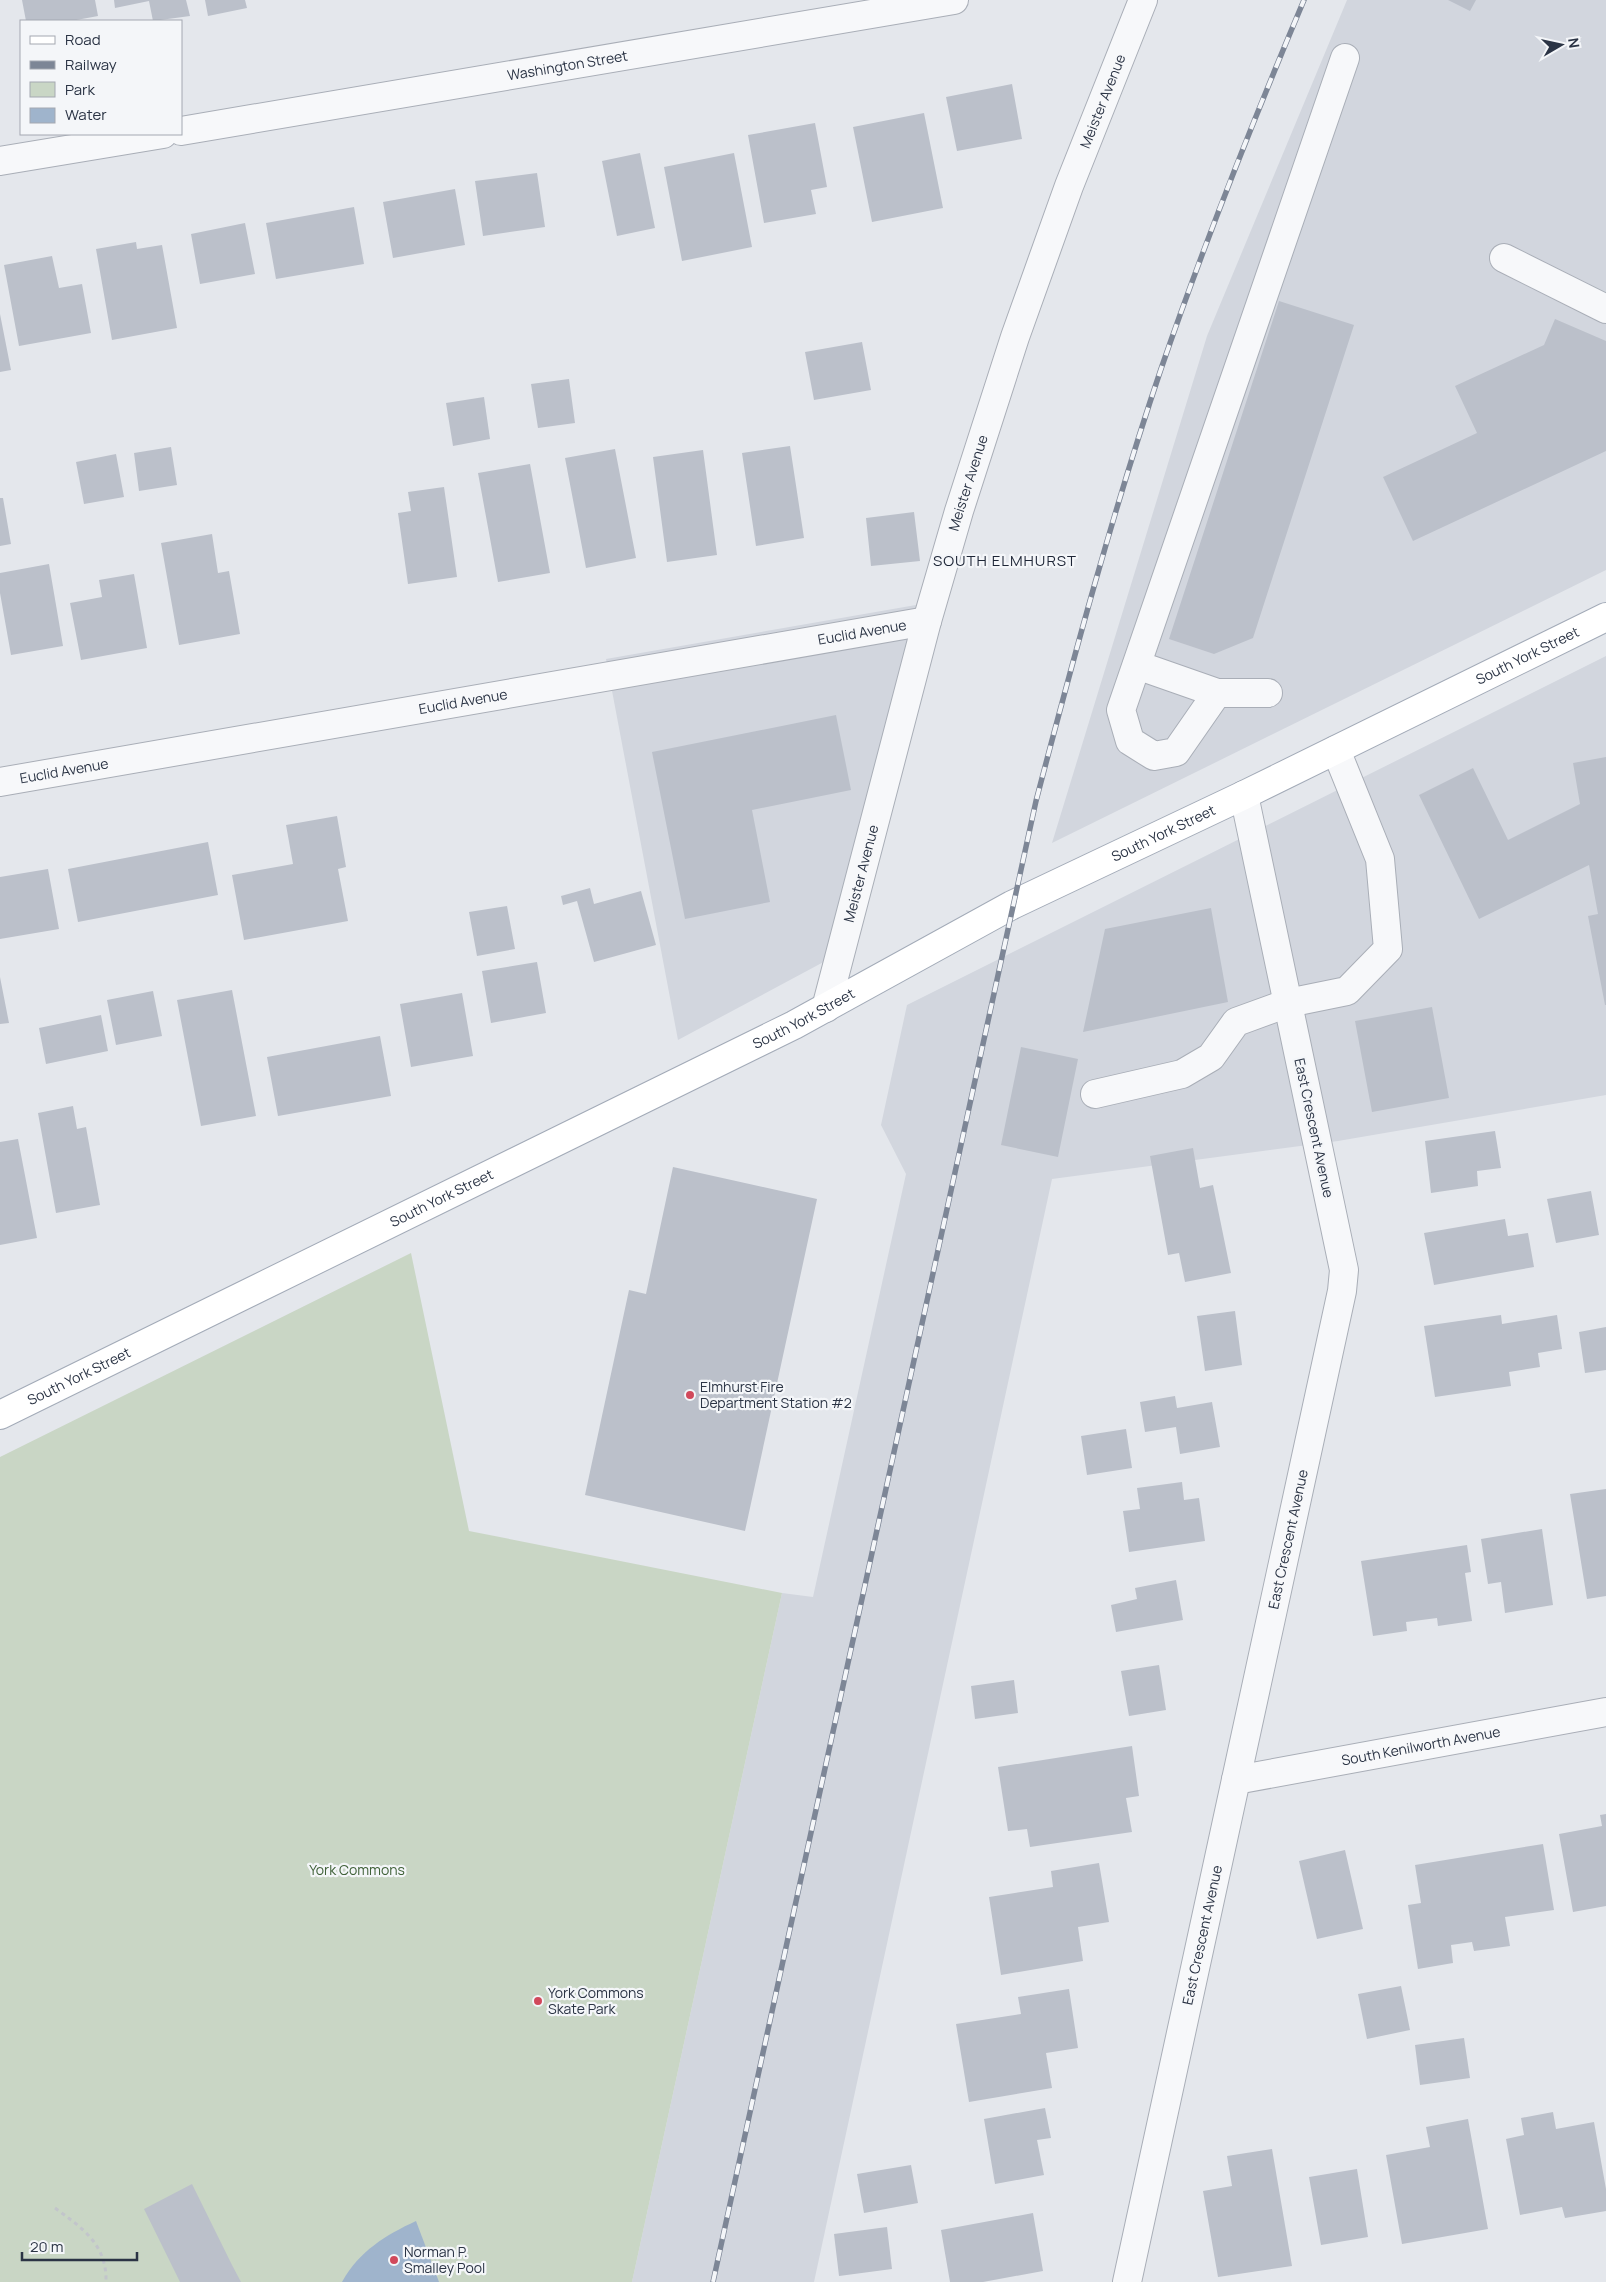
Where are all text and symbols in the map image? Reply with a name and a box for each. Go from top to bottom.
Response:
legend [20,20,182,135]
north arrow [1536,20,1586,70]
text: Road [65,29,101,50]
text: N [1564,36,1585,49]
street label: Washington Street [506,45,629,85]
street label: Meister Avenue [1075,51,1130,151]
text: Railway [65,54,117,75]
text: Park [65,79,95,100]
text: Water [65,104,107,125]
street label: Meister Avenue [944,432,992,533]
district label: SOUTH ELMHURST [933,550,1077,571]
street label: Euclid Avenue [816,615,908,649]
street label: South York Street [1472,622,1582,689]
street label: Euclid Avenue [417,684,509,718]
street label: Euclid Avenue [18,753,110,787]
street label: South York Street [1108,800,1219,866]
street label: Meister Avenue [839,823,882,924]
street label: South York Street [749,983,858,1053]
street label: East Crescent Avenue [1290,1056,1339,1199]
street label: South York Street [387,1164,497,1231]
street label: South York Street [24,1342,134,1409]
place label: Elmhurst Fire Department Station #2 [700,1377,852,1412]
marker: Elmhurst Fire Department Station #2 [684,1389,696,1401]
street label: East Crescent Avenue [1263,1468,1312,1611]
street label: South Kenilworth Avenue [1340,1722,1502,1769]
park label: York Commons [309,1860,405,1879]
street label: East Crescent Avenue [1177,1863,1226,2007]
place label: York Commons Skate Park [548,1983,644,2018]
marker: York Commons Skate Park [532,1995,544,2007]
scale bar [22,2230,138,2262]
text: 20 m [30,2236,63,2257]
place label: Norman P. Smalley Pool [404,2242,485,2277]
marker: Norman P. Smalley Pool [388,2254,400,2266]

